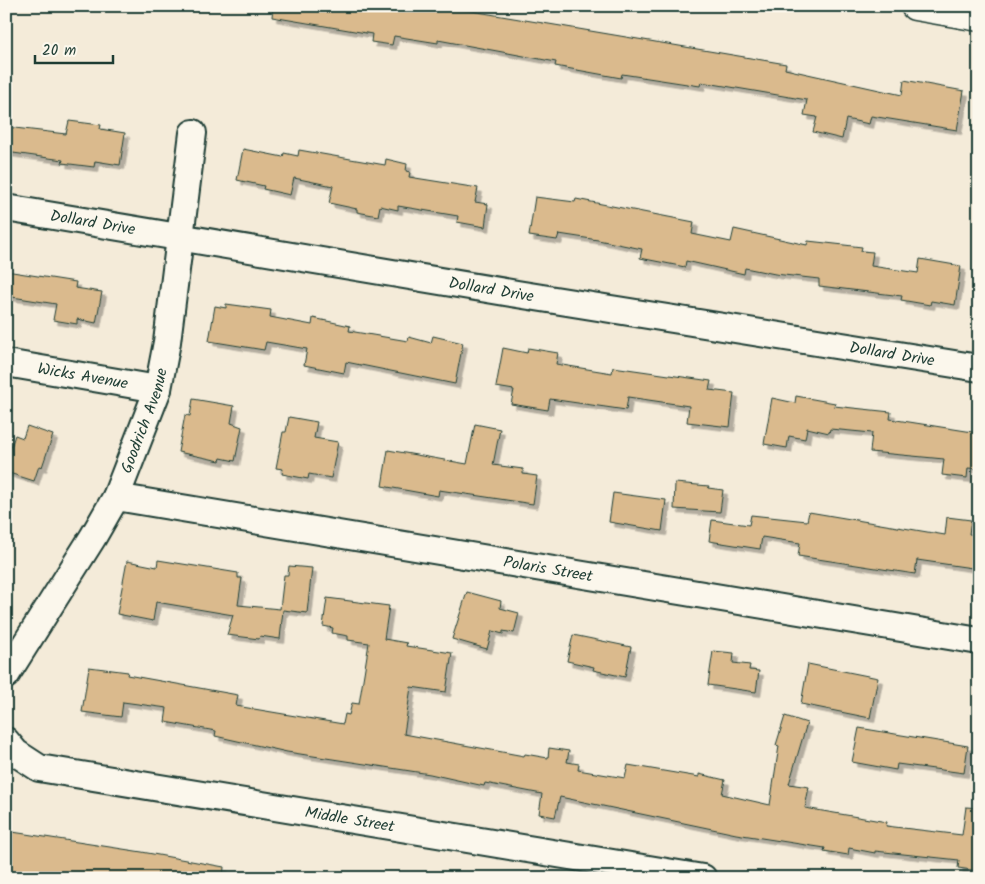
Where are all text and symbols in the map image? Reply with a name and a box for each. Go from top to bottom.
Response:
scale bar [35,32,112,64]
text: 20 m [42,39,76,63]
street label: Dollard Drive [48,203,137,242]
street label: Dollard Drive [447,270,536,309]
street label: Dollard Drive [848,335,936,373]
street label: Wicks Avenue [36,356,130,396]
street label: Goodrich Avenue [114,366,174,477]
street label: Polaris Street [501,549,595,589]
street label: Middle Street [303,800,397,839]

